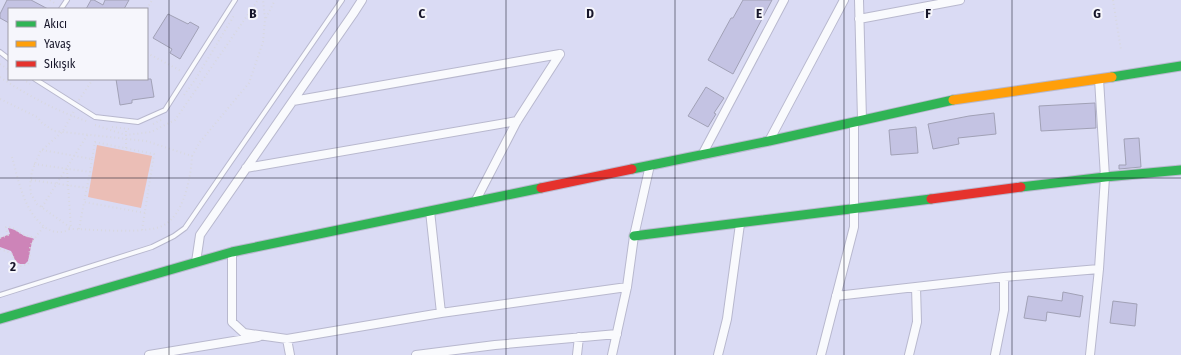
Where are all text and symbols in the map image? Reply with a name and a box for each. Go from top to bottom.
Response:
text: B [249,6,257,21]
text: C [419,6,426,21]
text: D [586,6,594,21]
text: E [756,6,762,21]
text: F [925,6,931,21]
text: G [1093,6,1101,21]
legend [8,8,148,80]
text: Akıcı [44,17,67,31]
text: Yavaş [44,37,71,51]
text: Sıkışık [44,57,76,71]
text: 2 [9,259,16,274]

